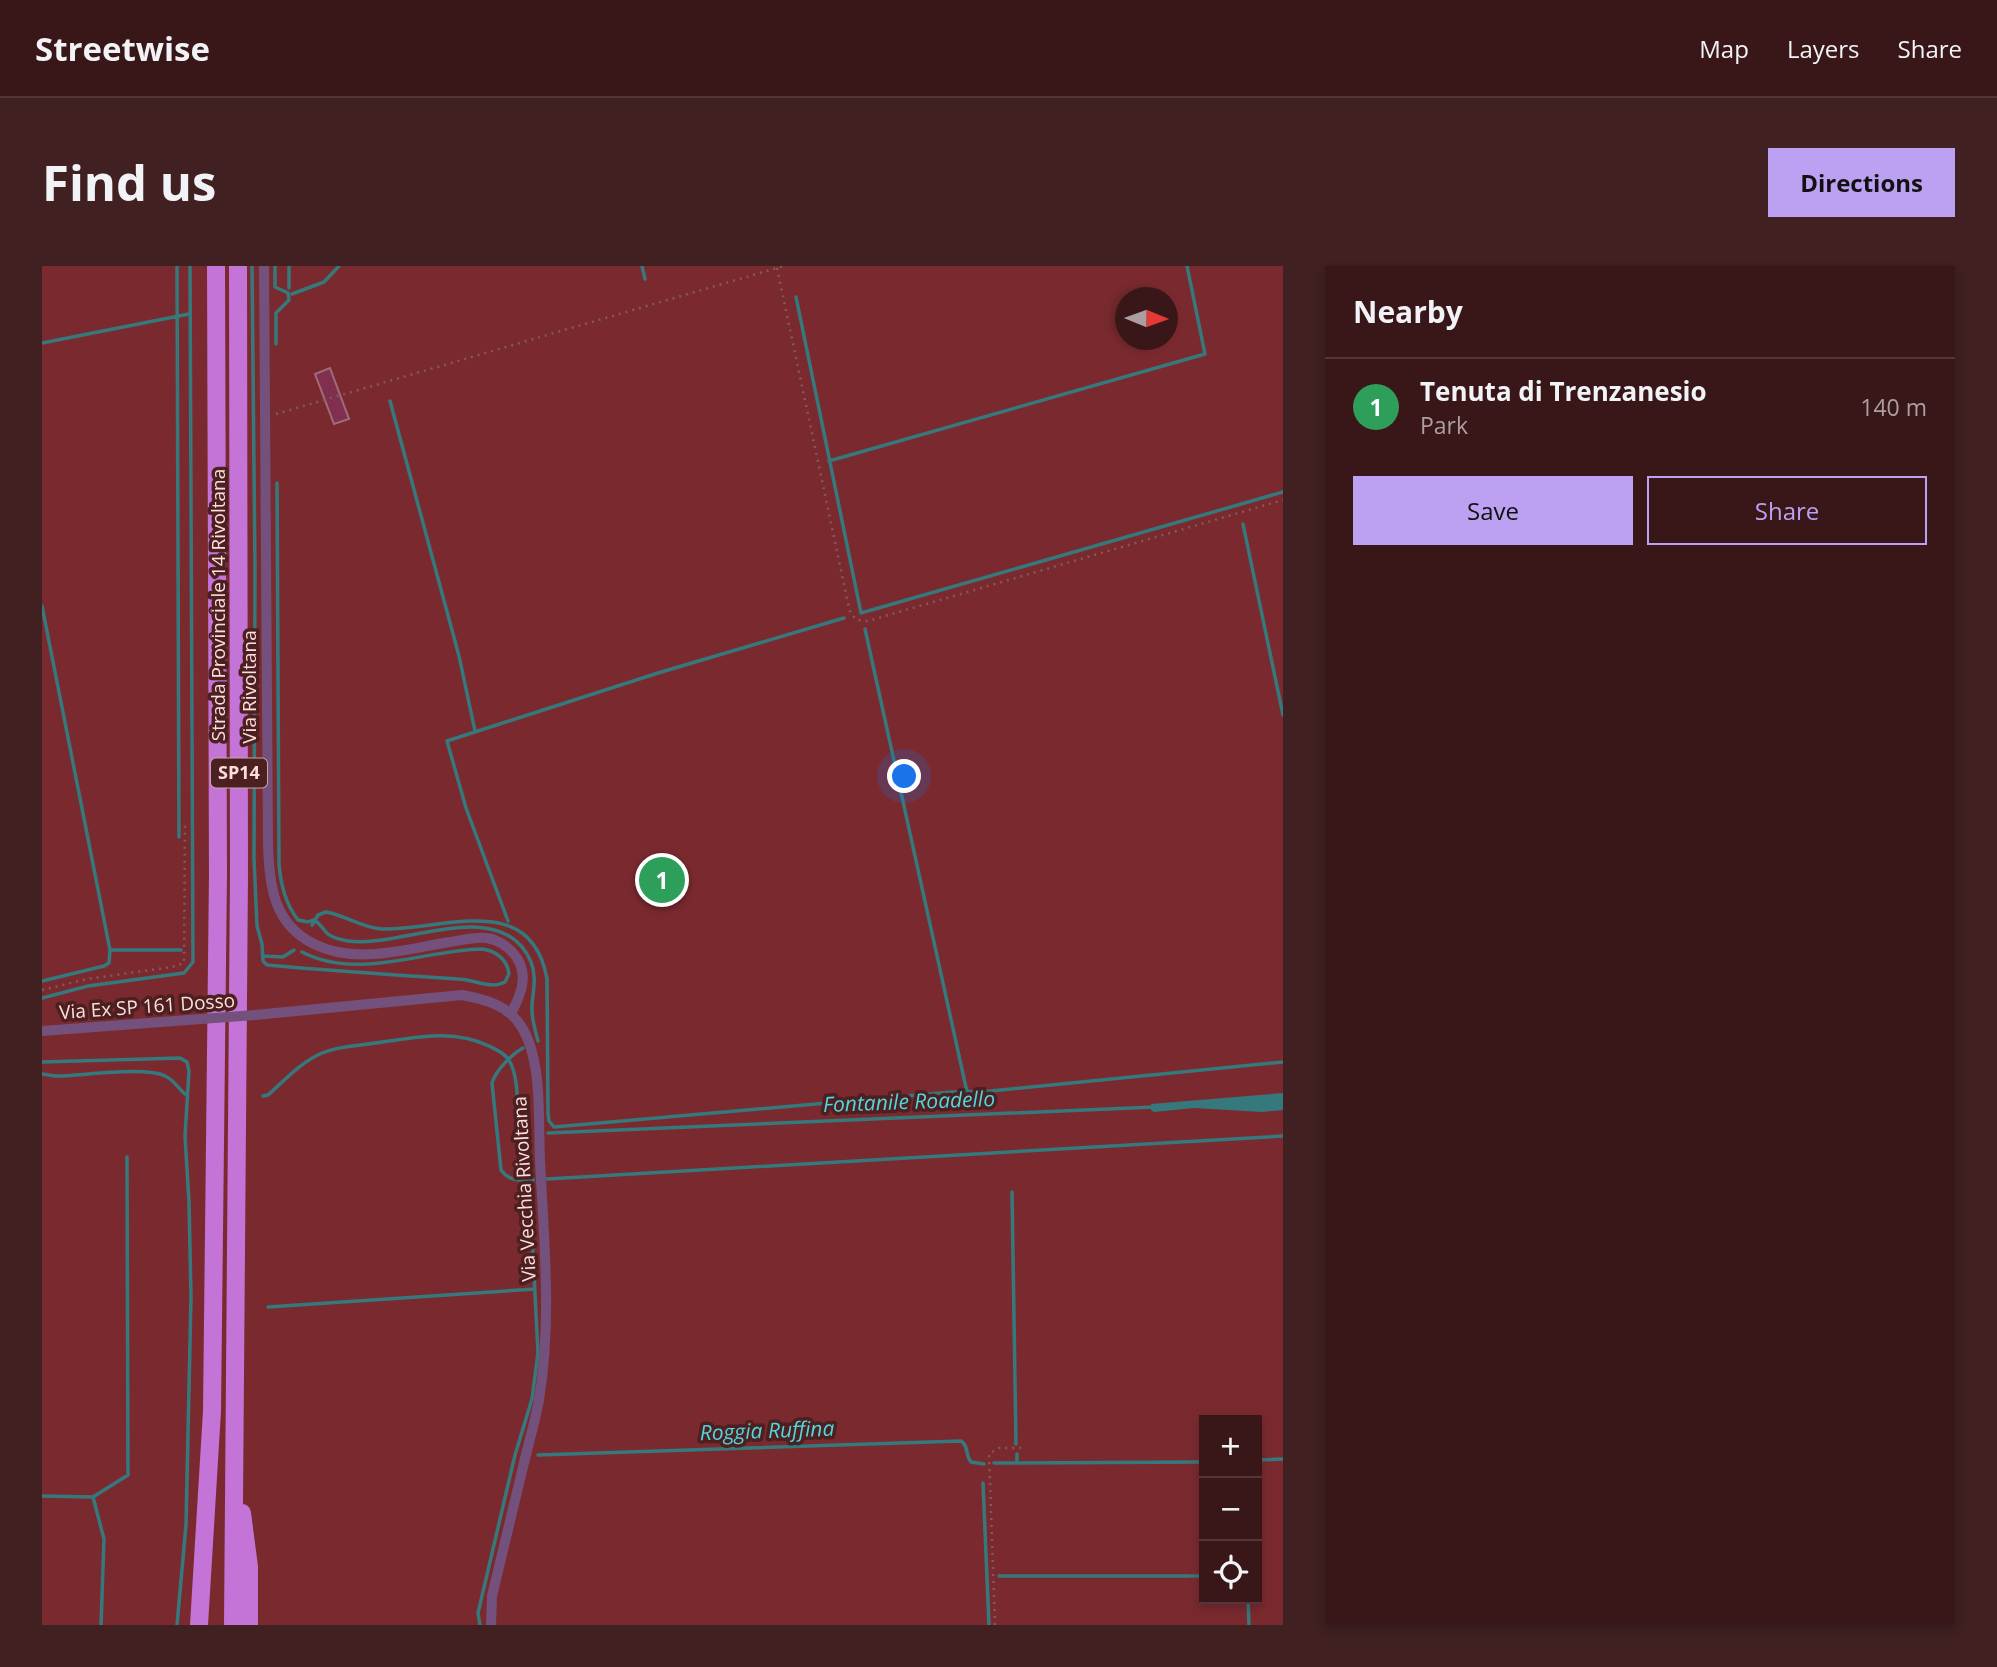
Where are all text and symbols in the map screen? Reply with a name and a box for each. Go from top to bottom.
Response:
text: Streetwise [35,26,210,71]
text: Map [1699,32,1749,65]
text: Layers [1787,32,1860,65]
text: Share [1898,32,1962,65]
button: Directions [1768,148,1955,217]
text: Find us [42,149,216,215]
north arrow [1115,287,1178,350]
text: Nearby [1353,291,1463,332]
text: Tenuta di Trenzanesio [1420,373,1707,409]
text: 1 [1369,391,1383,423]
text: 140 m [1860,391,1927,423]
text: Park [1420,409,1468,441]
street label: Strada Provinciale 14 Rivoltana [205,469,231,741]
button: Save [1353,476,1633,545]
button: Share [1647,476,1927,545]
street label: Via Rivoltana [236,630,262,744]
road number: SP14 [211,758,267,788]
your location [887,759,921,793]
pin: 1 [639,854,685,906]
street label: Via Ex SP 161 Dosso [58,987,236,1025]
water label: Fontanile Roadello [822,1084,995,1118]
street label: Via Vecchia Rivoltana [506,1096,542,1282]
water label: Roggia Ruffina [699,1414,835,1446]
map controls [1199,1415,1262,1604]
button: + [1199,1415,1262,1478]
button: − [1199,1478,1262,1541]
button: locate [1199,1541,1262,1604]

